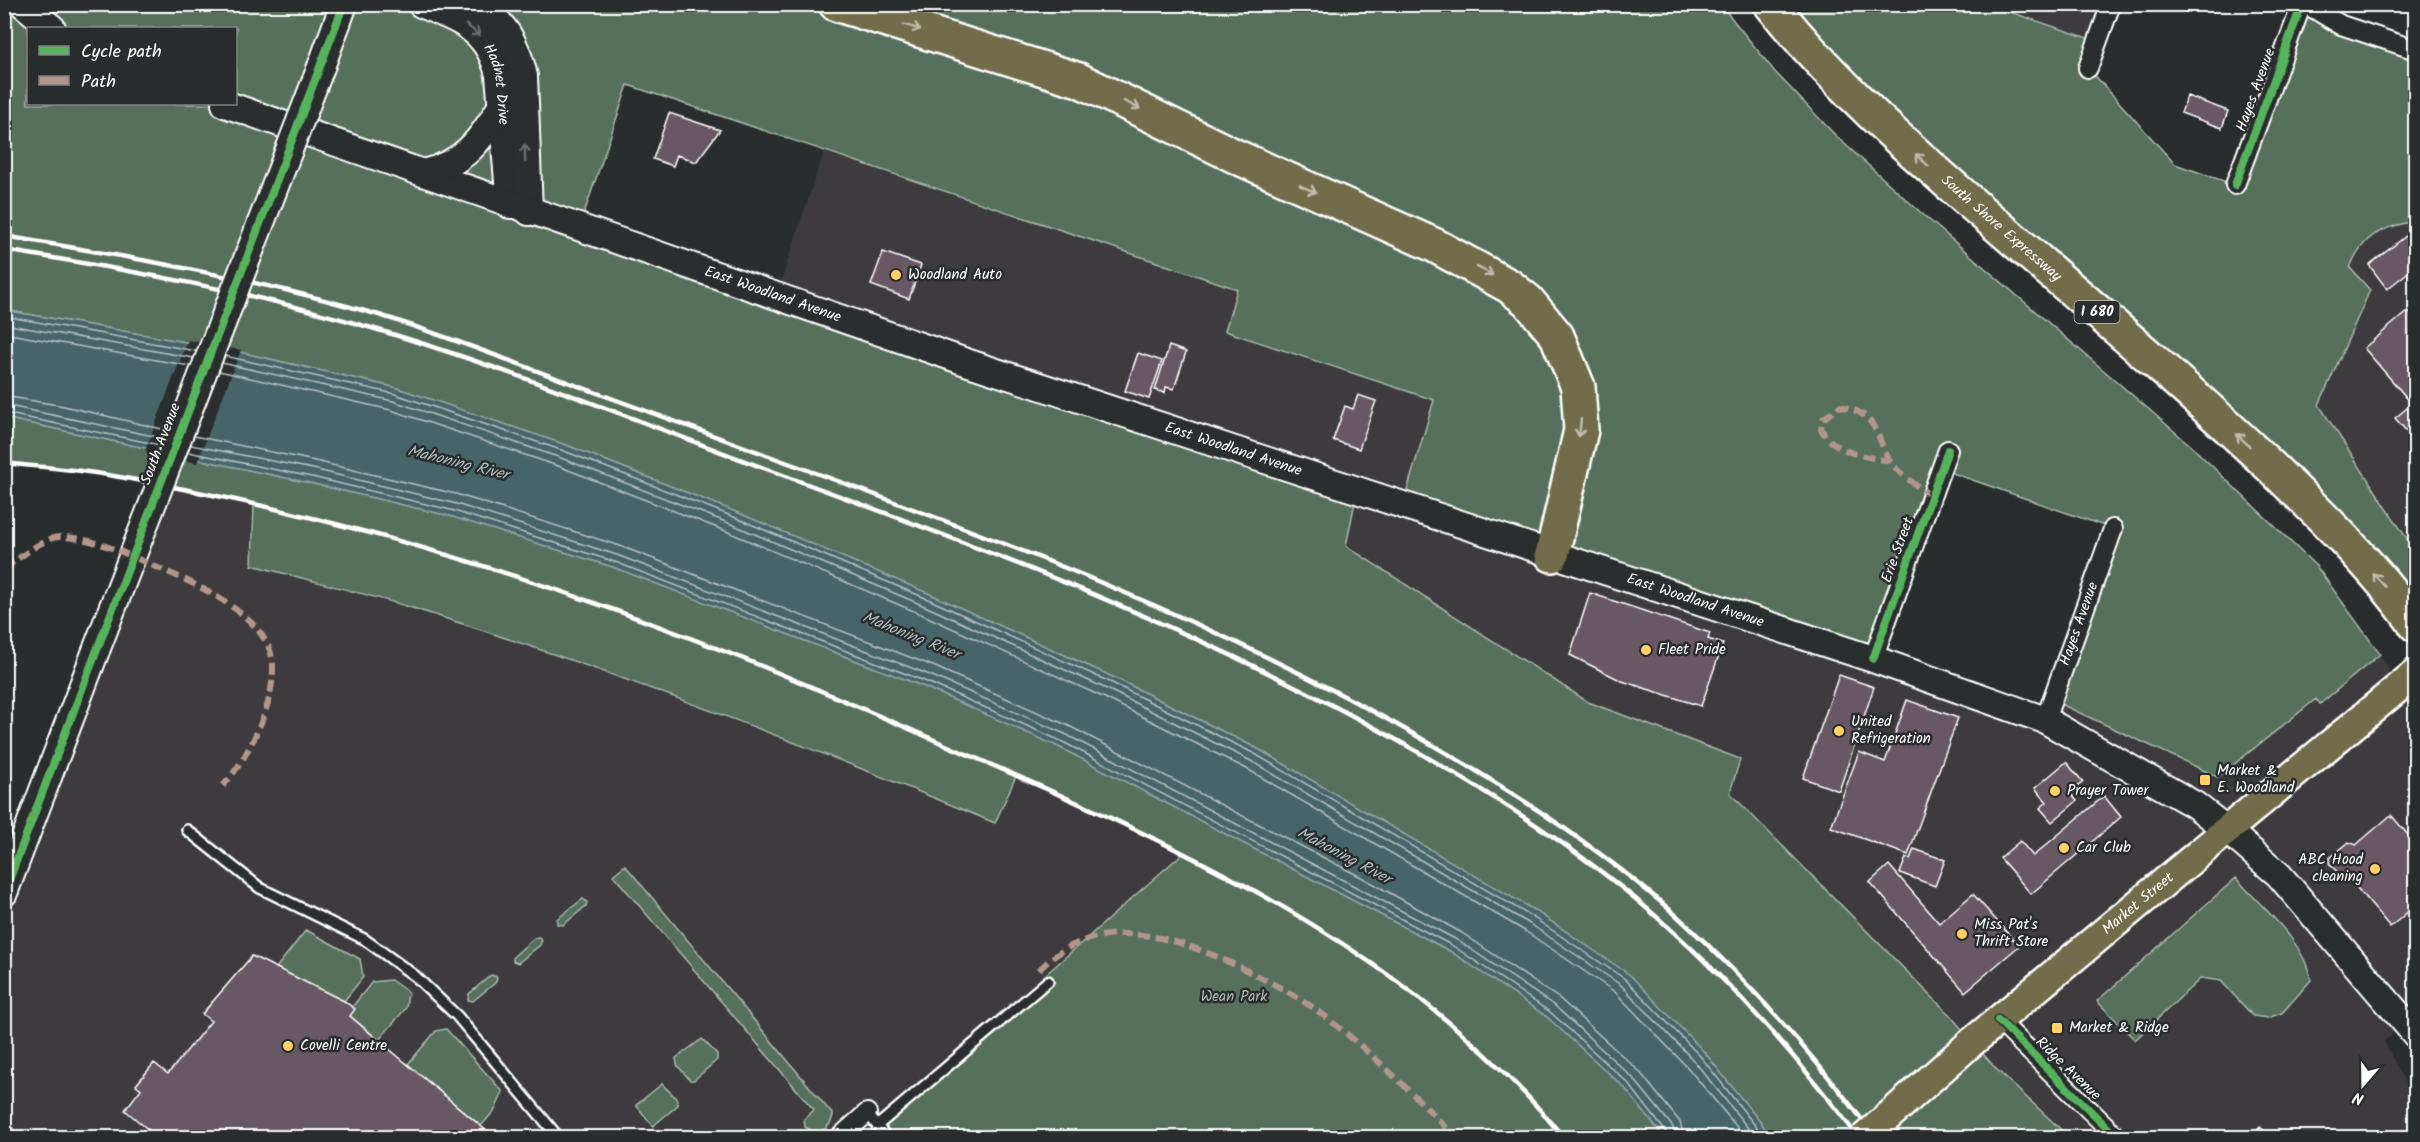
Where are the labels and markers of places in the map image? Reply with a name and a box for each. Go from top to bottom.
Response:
place label: Woodland Auto [908,263,1002,287]
marker: Woodland Auto [889,268,903,282]
place label: Fleet Pride [1658,638,1726,662]
marker: Fleet Pride [1639,643,1653,657]
place label: United Refrigeration [1851,710,1931,751]
marker: United Refrigeration [1832,724,1846,738]
place label: Market & E. Woodland [2217,759,2295,800]
marker: Market & E. Woodland [2198,773,2212,787]
place label: Prayer Tower [2067,779,2150,803]
marker: Prayer Tower [2048,784,2062,798]
place label: Car Club [2076,836,2131,860]
marker: Car Club [2057,841,2071,855]
place label: ABC Hood cleaning [2298,848,2364,889]
marker: ABC Hood cleaning [2368,862,2382,876]
place label: Miss Pat's Thrift Store [1974,913,2049,954]
marker: Miss Pat's Thrift Store [1955,927,1969,941]
place label: Market & Ridge [2069,1016,2169,1040]
marker: Market & Ridge [2050,1021,2064,1035]
place label: Covelli Centre [300,1034,387,1058]
marker: Covelli Centre [281,1039,295,1053]

